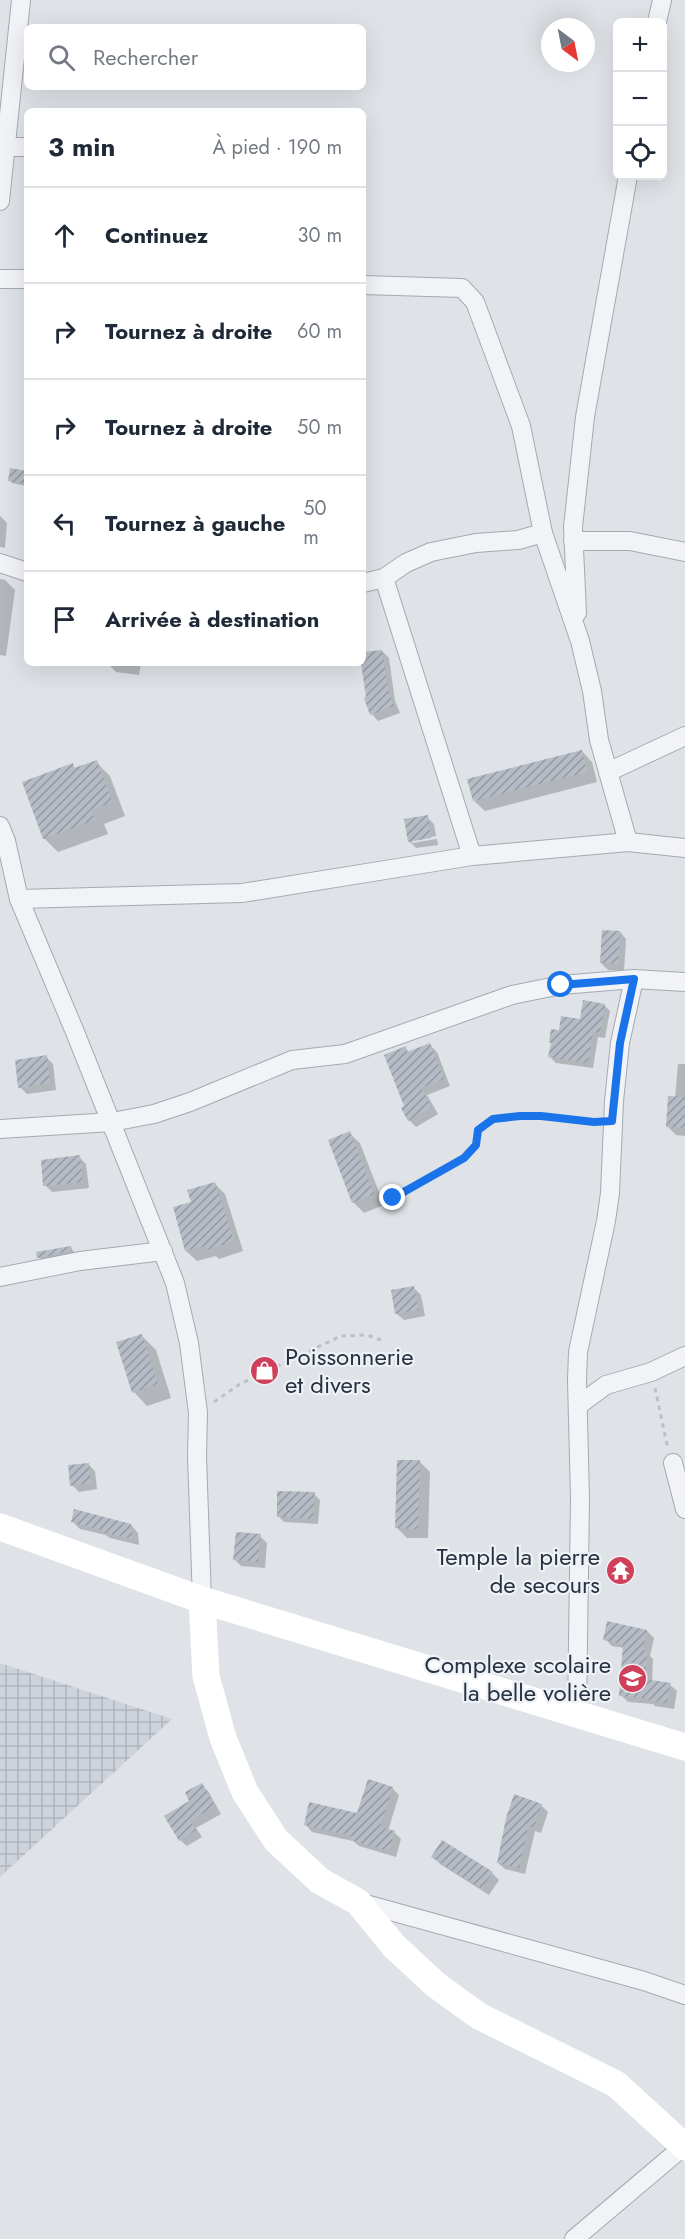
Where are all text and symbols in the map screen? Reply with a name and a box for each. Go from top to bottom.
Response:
north arrow [541,18,595,72]
map controls [613,18,667,180]
button: + [613,18,667,72]
search box [24,24,366,90]
icon: search [45,41,78,74]
text: Rechercher [93,41,198,73]
button: − [613,72,667,126]
button: locate [613,126,667,180]
text: 3 min [48,128,115,166]
text: À pied · 190 m [212,133,342,162]
icon: ahead [48,219,81,252]
text: Continuez [105,219,208,251]
text: 30 m [297,221,342,250]
icon: right [48,315,81,348]
text: Tournez à droite [105,315,272,347]
text: 60 m [297,317,342,346]
icon: right [48,411,81,444]
text: Tournez à droite [105,411,272,443]
text: 50 m [297,413,342,442]
text: 50 m [303,494,327,552]
icon: left [48,507,81,540]
text: Tournez à gauche [105,507,285,539]
icon: arrive [48,603,81,636]
text: Arrivée à destination [105,603,319,635]
route start [547,971,573,997]
route end [379,1184,405,1210]
place label: Poissonnerie et divers [285,1339,414,1402]
shop icon: Poissonnerie et divers [248,1354,280,1386]
place label: Temple la pierre de secours [436,1539,600,1602]
temple icon: Temple la pierre de secours [605,1554,637,1586]
place label: Complexe scolaire la belle volière [424,1647,611,1710]
school or university icon: Complexe scolaire la belle volière [616,1662,648,1694]

